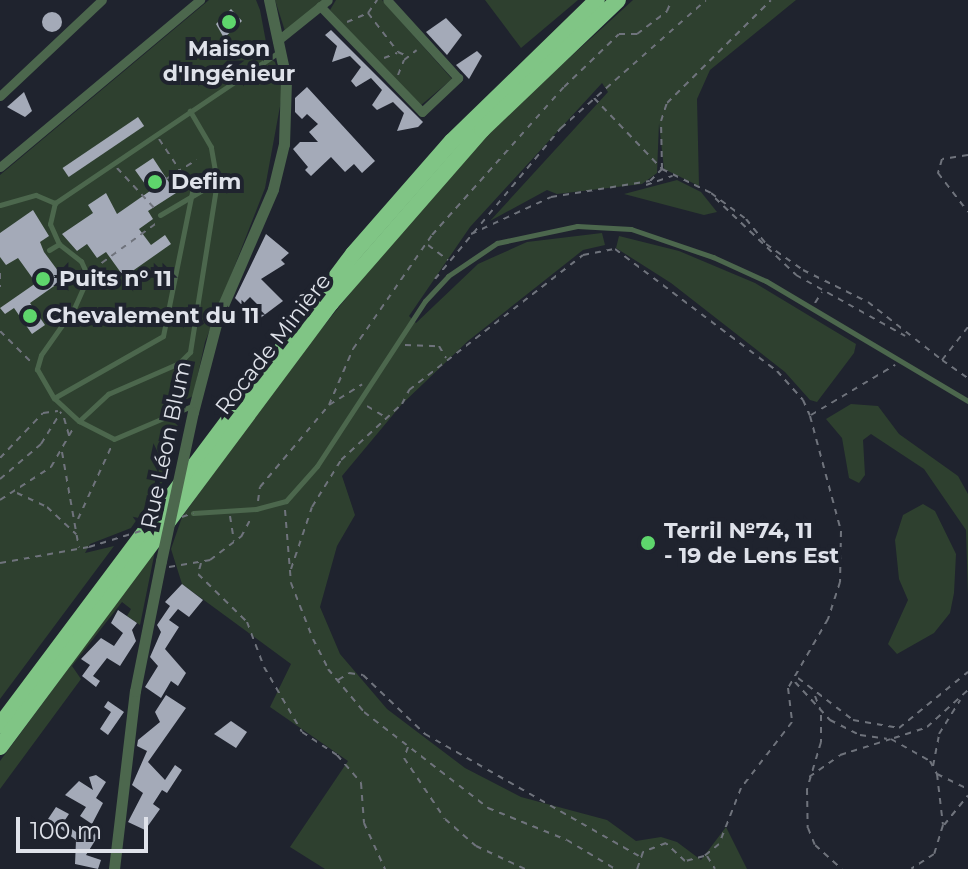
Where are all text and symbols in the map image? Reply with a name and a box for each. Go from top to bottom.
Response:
marker: Maison d'Ingénieur [220,13,238,31]
place label: Maison d'Ingénieur [163,35,295,86]
place label: Defim [171,169,241,195]
marker: Defim [146,173,164,191]
place label: Puits n° 11 [59,266,172,292]
street label: Rocade Minière [210,268,336,420]
marker: Puits n° 11 [34,270,52,288]
place label: Chevalement du 11 [46,303,259,329]
marker: Chevalement du 11 [21,307,39,325]
street label: Rue Léon Blum [135,359,197,531]
place label: Terril №74, 11 - 19 de Lens Est [664,517,839,568]
marker: Terril №74, 11 - 19 de Lens Est [639,534,657,552]
scale bar [20,801,152,851]
text: 100 m [30,816,102,845]

